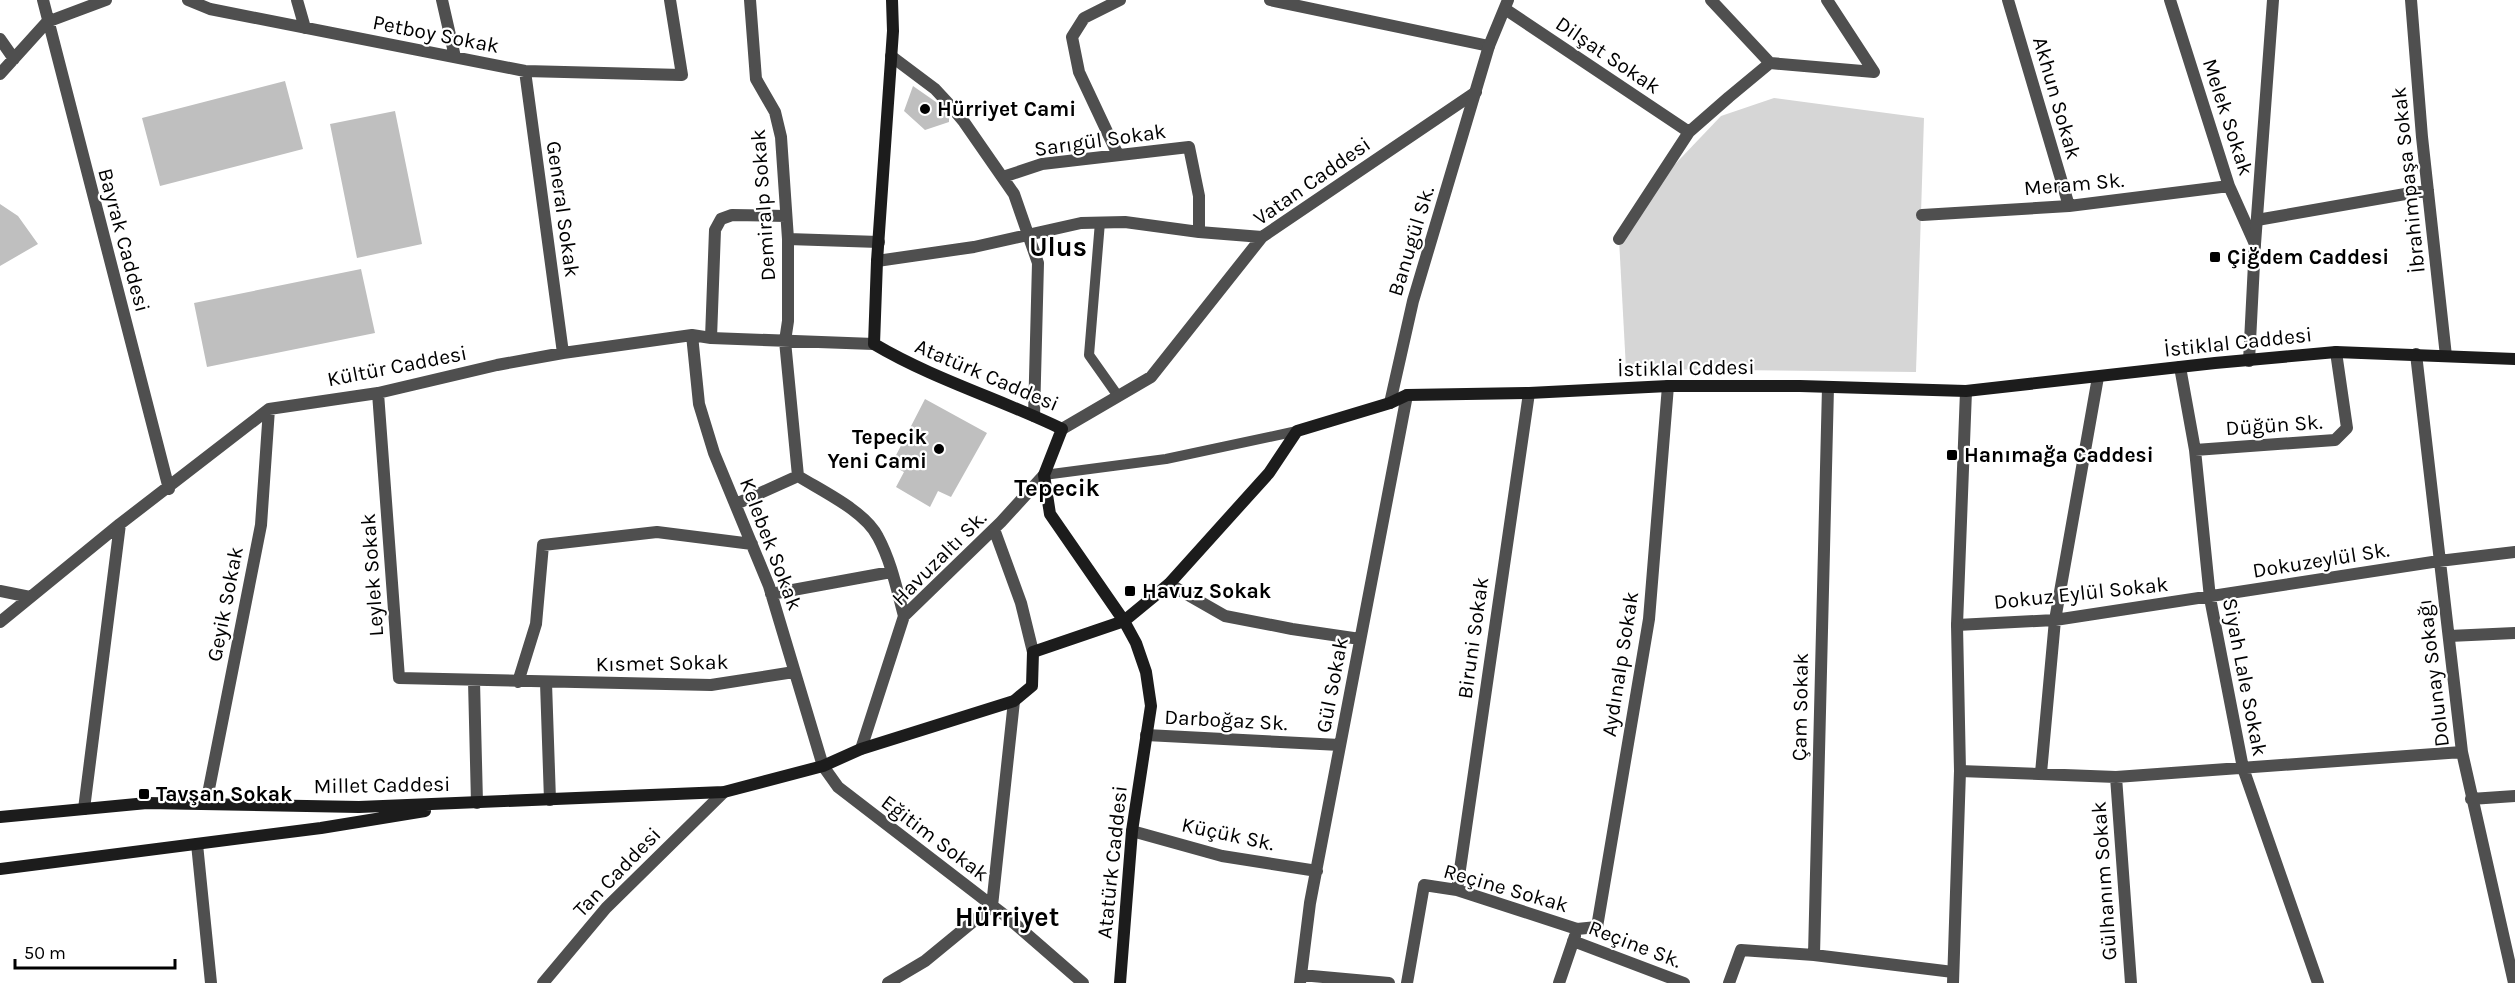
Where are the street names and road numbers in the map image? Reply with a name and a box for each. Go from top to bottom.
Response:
street label: Petboy Sokak [371,10,501,58]
street label: Dilşat Sokak [1551,11,1665,99]
street label: Akhun Sokak [2028,34,2086,162]
street label: Melek Sokak [2198,56,2258,179]
street label: İbrahimpaşa Sokak [2386,86,2430,274]
street label: Sarıgül Sokak [1033,119,1168,161]
street label: Demiralp Sokak [746,128,780,282]
street label: Vatan Caddesi [1249,132,1375,230]
street label: General Sokak [542,139,584,279]
street label: Bayrak Caddesi [93,166,155,314]
street label: Meram Sk. [2023,168,2125,200]
street label: Banugül Sk. [1383,183,1439,299]
street label: İstiklal Caddesi [2163,322,2313,362]
street label: Atatürk Caddesi [911,334,1063,416]
street label: Kültür Caddesi [325,341,469,391]
street label: İstiklal Cddesi [1617,355,1755,381]
street label: Düğün Sk. [2225,410,2324,440]
street label: Kelebek Sokak [735,475,807,614]
street label: Havuzaltı Sk. [887,506,991,610]
street label: Leylek Sokak [356,513,388,637]
street label: Dokuzeylül Sk. [2251,537,2391,583]
street label: Geyik Sokak [202,544,248,664]
street label: Dokuz Eylül Sokak [1993,572,2170,614]
street label: Biruni Sokak [1453,575,1493,701]
street label: Aydınalp Sokak [1597,590,1643,738]
street label: Siyah Lale Sokak [2218,596,2272,758]
street label: Dolunay Sokağı [2412,598,2454,748]
street label: Gül Sokak [1311,635,1353,735]
street label: Kısmet Sokak [595,650,729,676]
street label: Çam Sokak [1787,652,1813,761]
street label: Darboğaz Sk. [1164,705,1289,735]
street label: Millet Caddesi [313,772,451,798]
street label: Atatürk Caddesi [1092,784,1132,940]
street label: Eğitim Sokak [877,790,994,886]
street label: Gülhanım Sokak [2086,801,2122,961]
street label: Küçük Sk. [1179,812,1277,856]
street label: Tan Caddesi [568,822,666,922]
street label: Reçine Sokak [1441,859,1571,917]
street label: Reçine Sk. [1585,915,1685,973]

